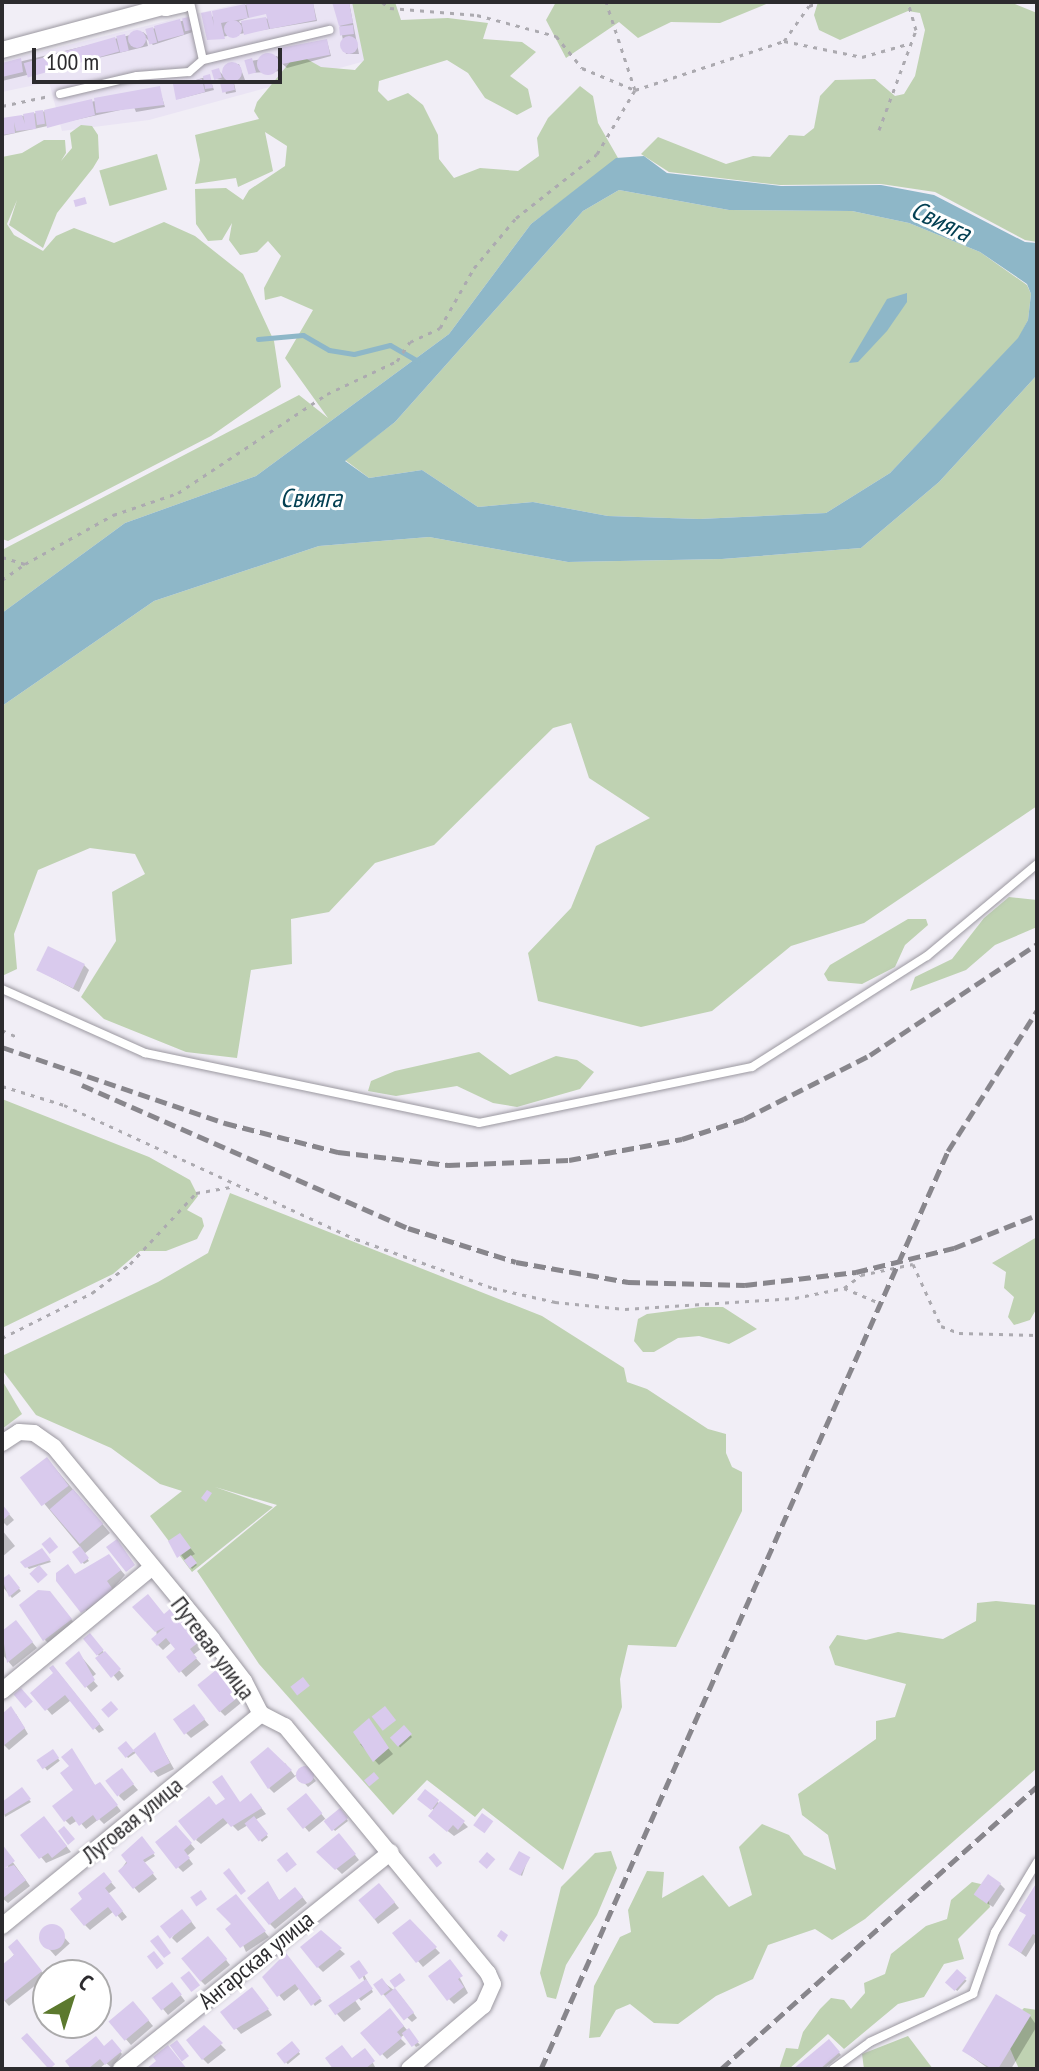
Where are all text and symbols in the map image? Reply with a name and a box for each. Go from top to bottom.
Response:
scale bar [36,32,286,82]
text: 100 m [46,46,99,77]
water label: Свияга [906,194,976,248]
water label: Свияга [280,482,342,514]
street label: Путевая улица [165,1591,261,1705]
street label: Луговая улица [76,1771,188,1869]
street label: Ангарская улица [193,1905,319,2015]
north arrow [32,1959,112,2039]
text: С [73,1968,99,1996]

